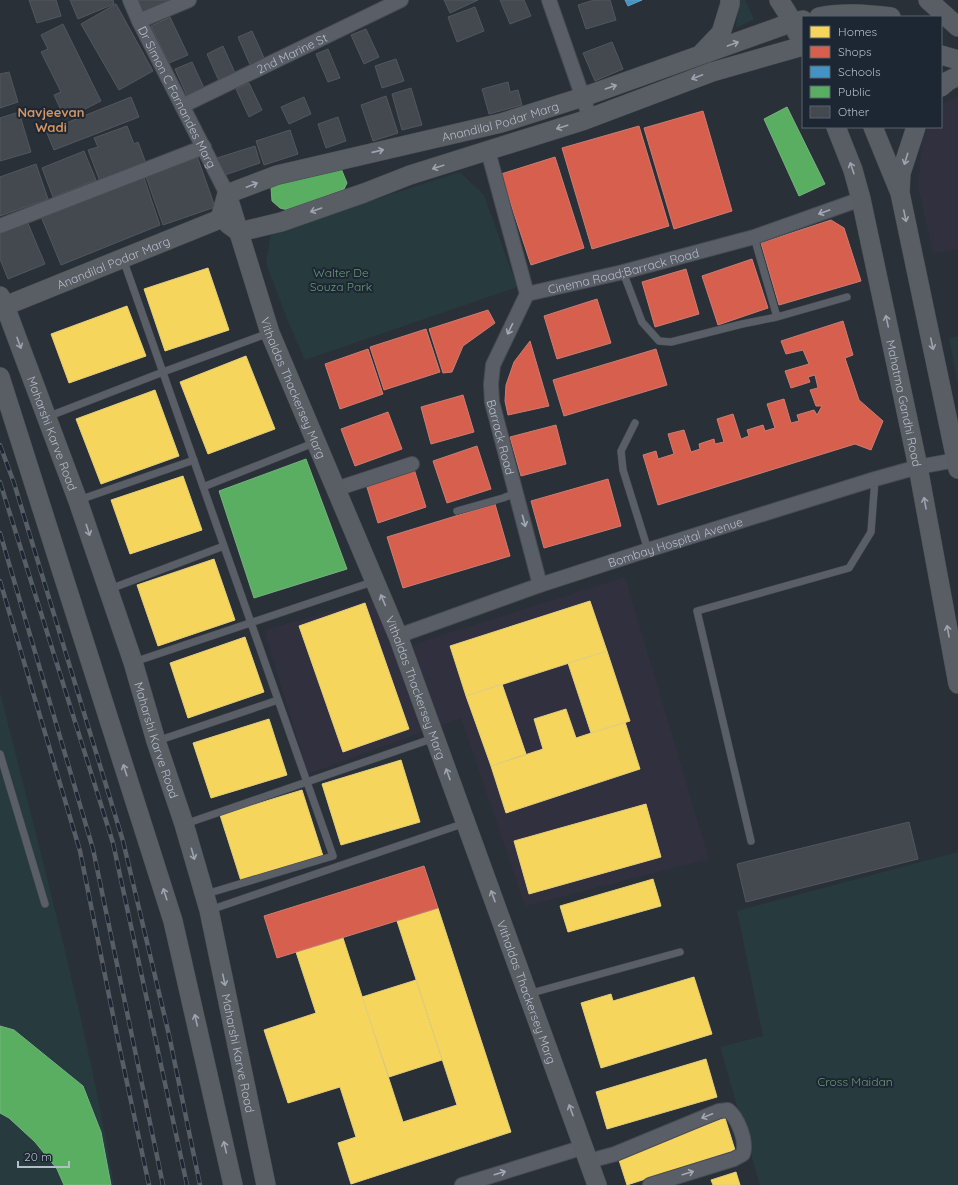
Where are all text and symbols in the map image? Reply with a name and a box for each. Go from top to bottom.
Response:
legend [802,16,942,128]
street label: Dr Simon C Farnandes Marg [135,23,220,170]
text: Homes [838,24,878,39]
street label: 2nd Marine St [254,29,329,76]
one-way arrow [727,39,739,47]
text: Shops [838,44,872,59]
text: Schools [838,64,881,79]
one-way arrow [692,74,704,82]
one-way arrow [604,83,617,90]
text: Public [838,84,871,99]
street label: Anandilal Podar Marg [440,98,560,144]
district label: Navjeevan Wadi [18,104,84,135]
text: Other [838,104,870,119]
one-way arrow [556,124,569,131]
one-way arrow [371,147,384,155]
one-way arrow [902,153,909,166]
one-way arrow [847,162,855,174]
one-way arrow [433,163,445,171]
one-way arrow [246,180,258,188]
one-way arrow [309,207,322,214]
one-way arrow [818,208,830,216]
one-way arrow [901,209,909,222]
street label: Anandilal Podar Marg [54,233,172,292]
street label: Cinema Road;Barrack Road [546,245,700,297]
park label: Walter De Souza Park [310,265,372,294]
street label: Vithaldas Thackersey Marg [258,315,330,461]
one-way arrow [883,315,891,328]
one-way arrow [506,323,513,335]
one-way arrow [15,336,23,348]
one-way arrow [928,337,936,350]
street label: Mahatma Gandhi Road [884,338,925,468]
street label: Maharshi Karve Road [24,374,81,493]
street label: Barrack Road [484,398,518,476]
one-way arrow [921,497,929,510]
street label: Bombay Hospital Avenue [606,513,745,570]
one-way arrow [520,514,528,527]
one-way arrow [84,524,92,536]
one-way arrow [378,594,386,606]
street label: Vithaldas Thackersey Marg [383,613,449,761]
one-way arrow [944,625,952,638]
street label: Maharshi Karve Road [132,680,182,800]
one-way arrow [121,764,128,777]
one-way arrow [444,767,451,780]
one-way arrow [190,847,197,860]
one-way arrow [161,888,168,901]
one-way arrow [488,890,496,902]
street label: Vithaldas Thackersey Marg [494,918,560,1066]
one-way arrow [220,973,228,986]
street label: Maharshi Karve Road [219,992,258,1114]
one-way arrow [191,1014,199,1027]
park label: Cross Maidan [817,1074,893,1089]
one-way arrow [566,1105,574,1117]
one-way arrow [702,1113,714,1121]
one-way arrow [220,1141,228,1154]
scale bar [18,1143,69,1169]
text: 20 m [24,1149,52,1164]
one-way arrow [493,1169,506,1176]
one-way arrow [681,1169,693,1177]

